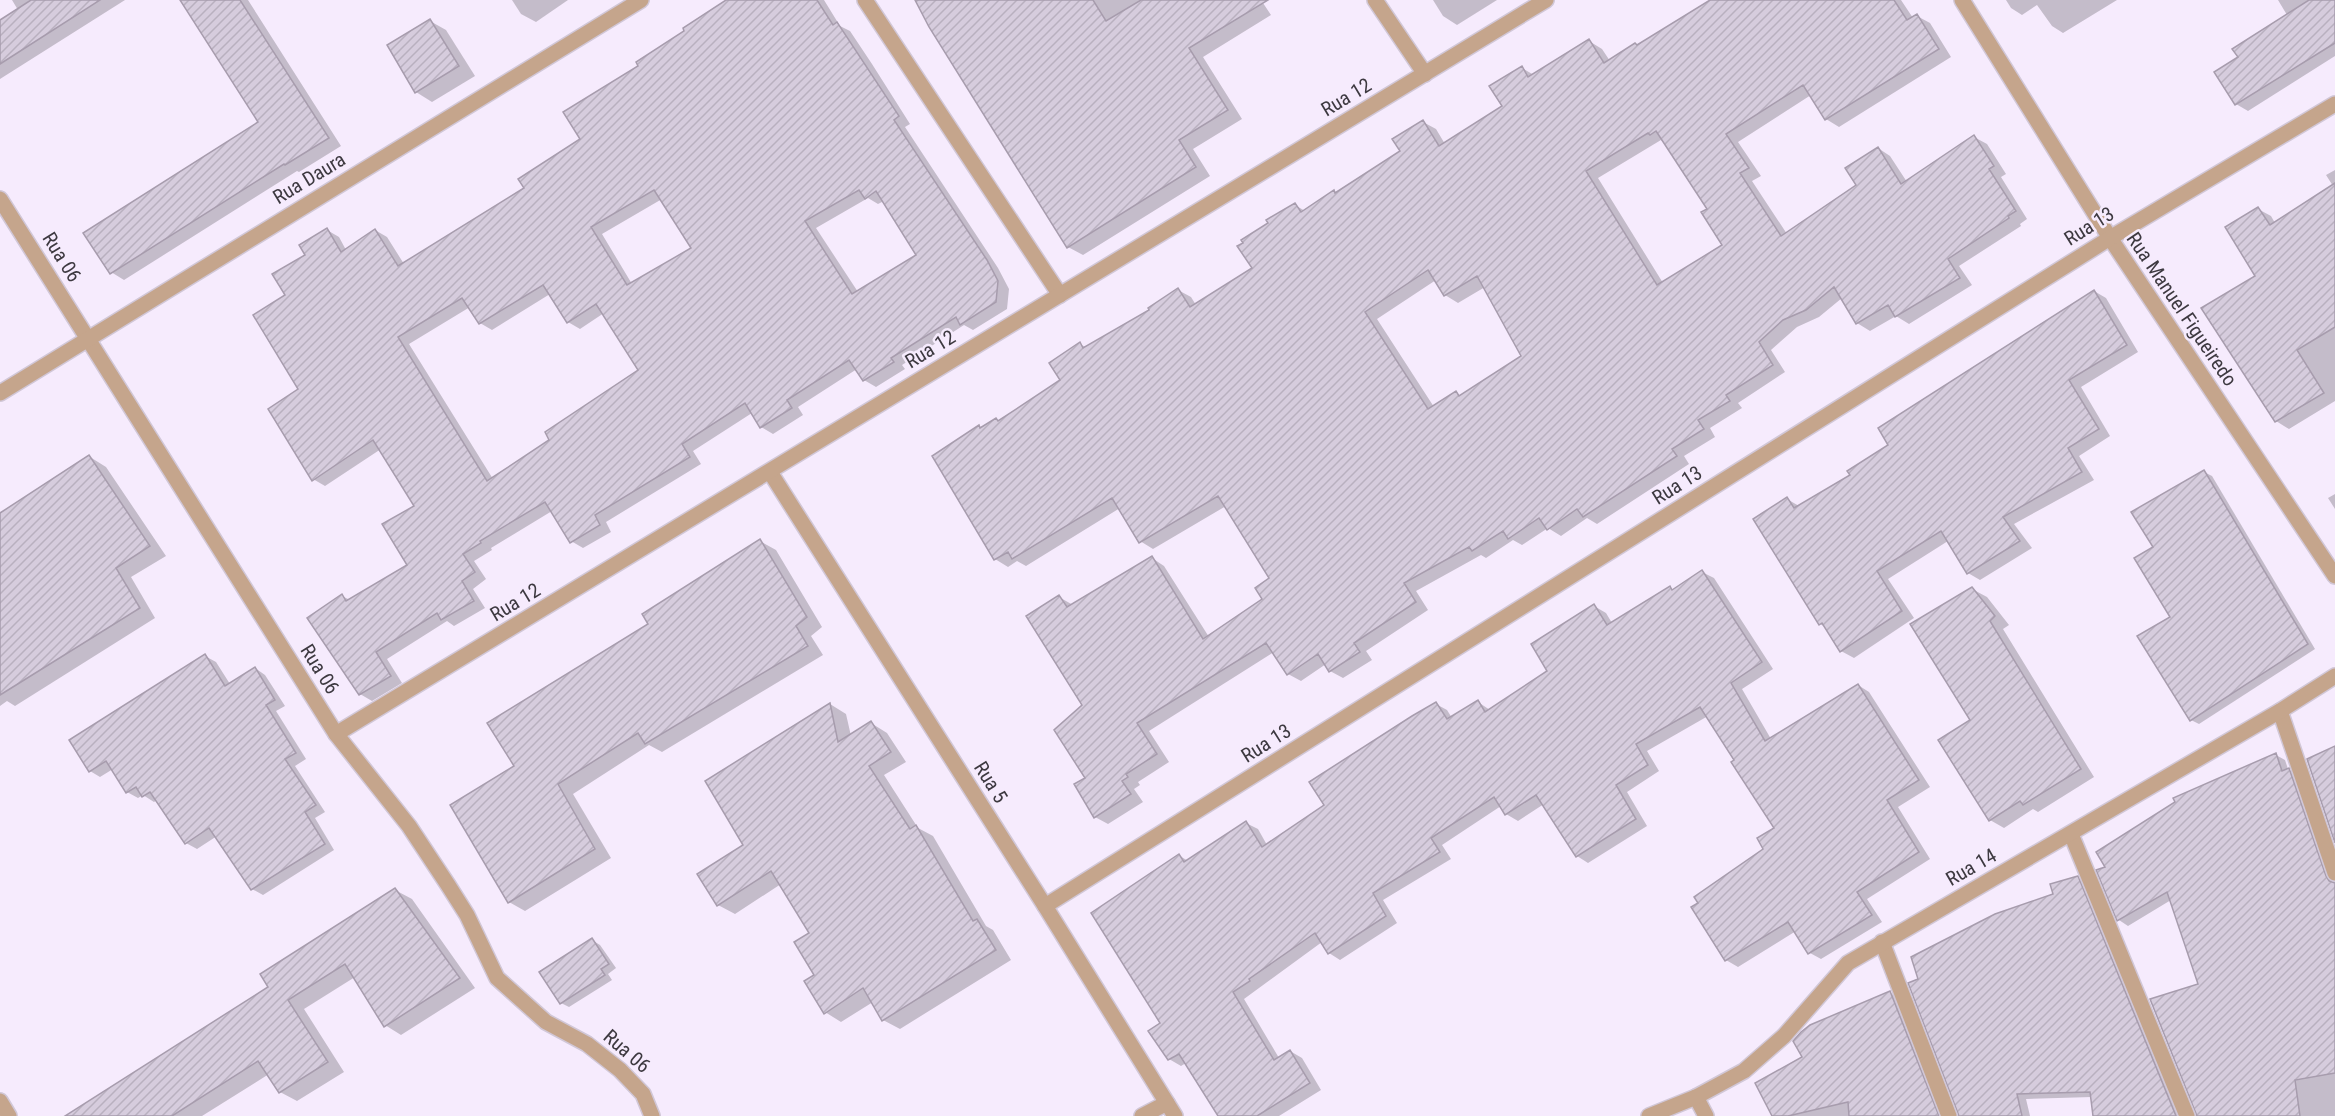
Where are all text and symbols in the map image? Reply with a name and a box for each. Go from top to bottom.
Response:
street label: Rua 12 [1317,73,1376,121]
street label: Rua Daura [268,147,350,209]
street label: Rua 13 [2060,201,2118,251]
street label: Rua 06 [37,228,87,286]
street label: Rua Manuel Figueiredo [2122,228,2242,390]
street label: Rua 12 [901,325,960,373]
street label: Rua 13 [1648,460,1706,510]
street label: Rua 12 [486,578,545,626]
street label: Rua 06 [295,640,345,698]
street label: Rua 13 [1237,718,1295,768]
street label: Rua 5 [969,757,1013,807]
street label: Rua 14 [1942,843,2001,891]
street label: Rua 06 [599,1024,655,1078]

